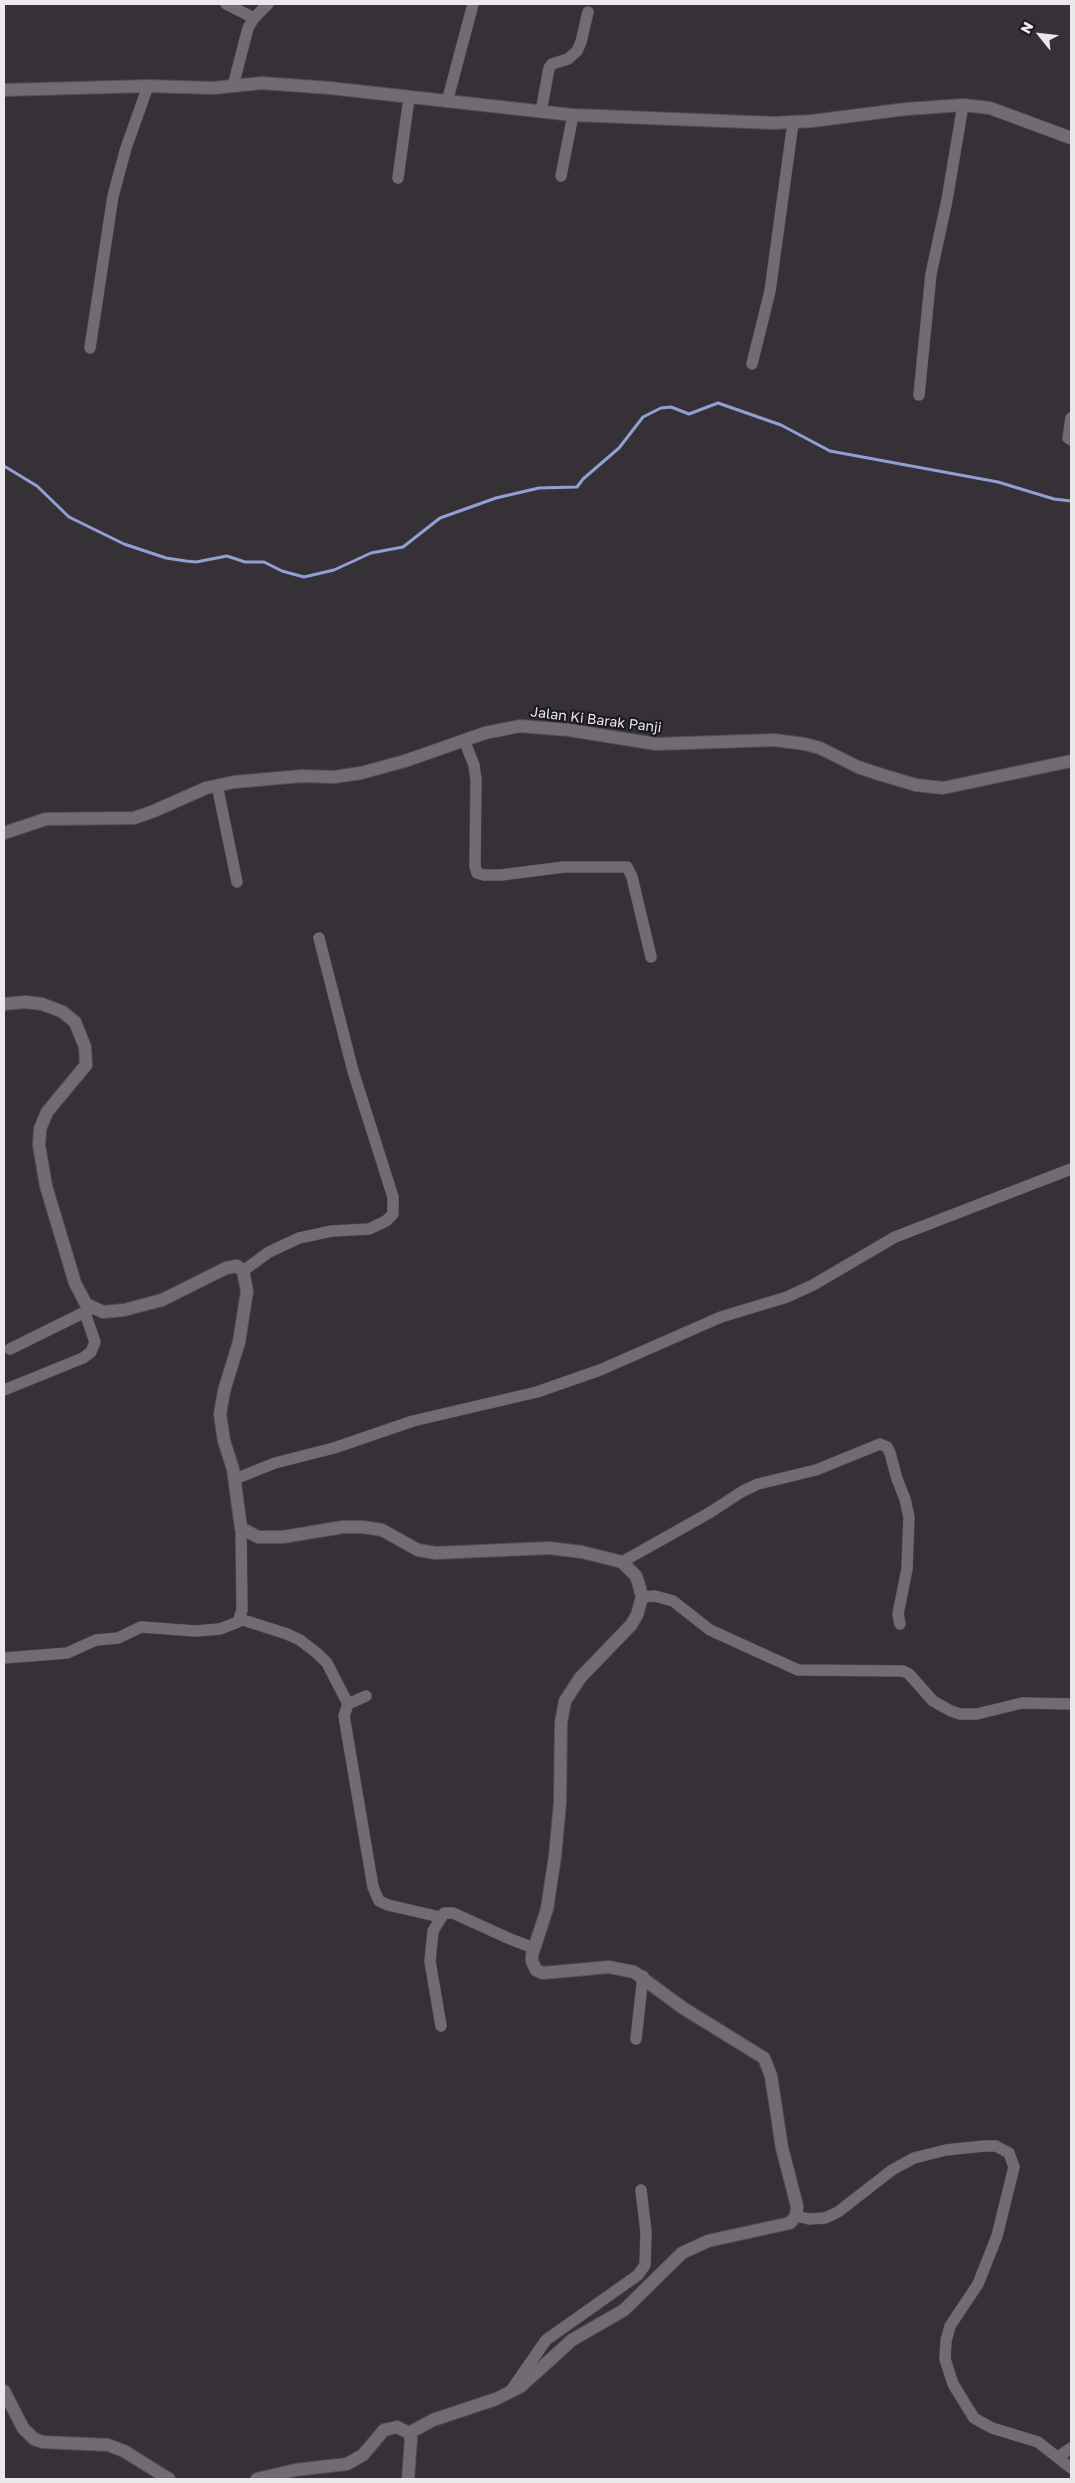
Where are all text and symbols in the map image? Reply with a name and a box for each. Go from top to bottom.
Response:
north arrow [1015,10,1065,60]
text: N [1016,19,1036,36]
street label: Jalan Ki Barak Panji [529,704,663,736]

